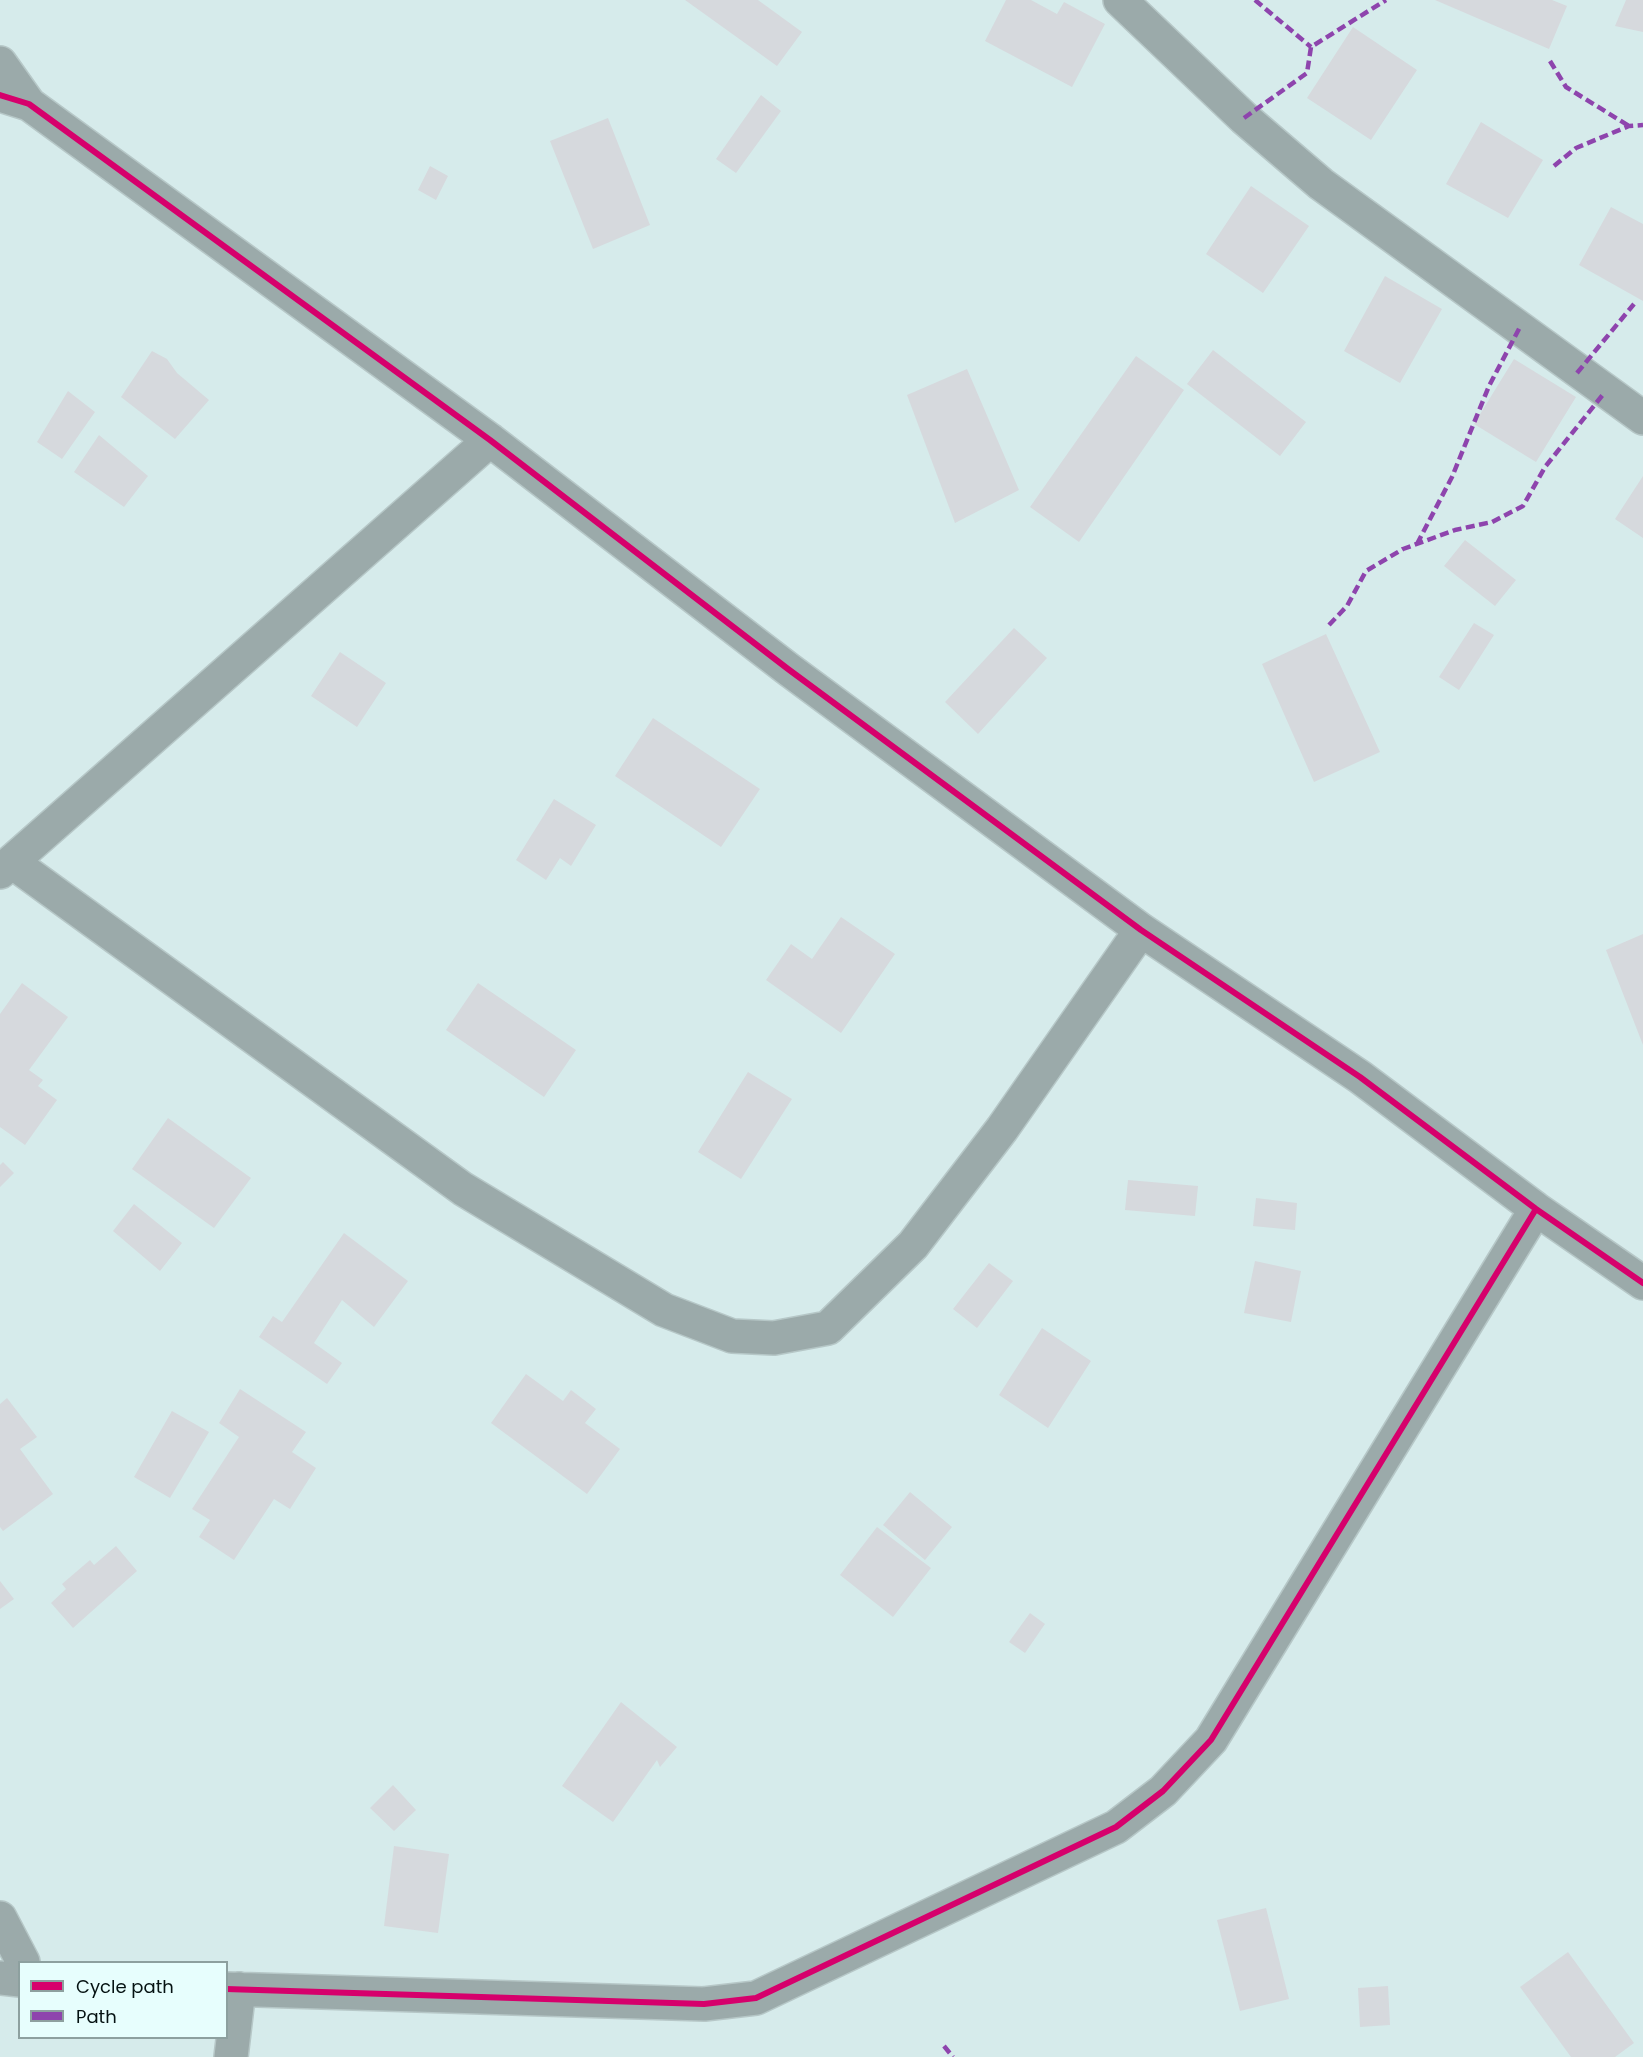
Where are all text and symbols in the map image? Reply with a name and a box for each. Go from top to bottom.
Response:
legend [18,1961,228,2039]
text: Cycle path [76,1974,174,1999]
text: Path [76,2004,117,2029]

